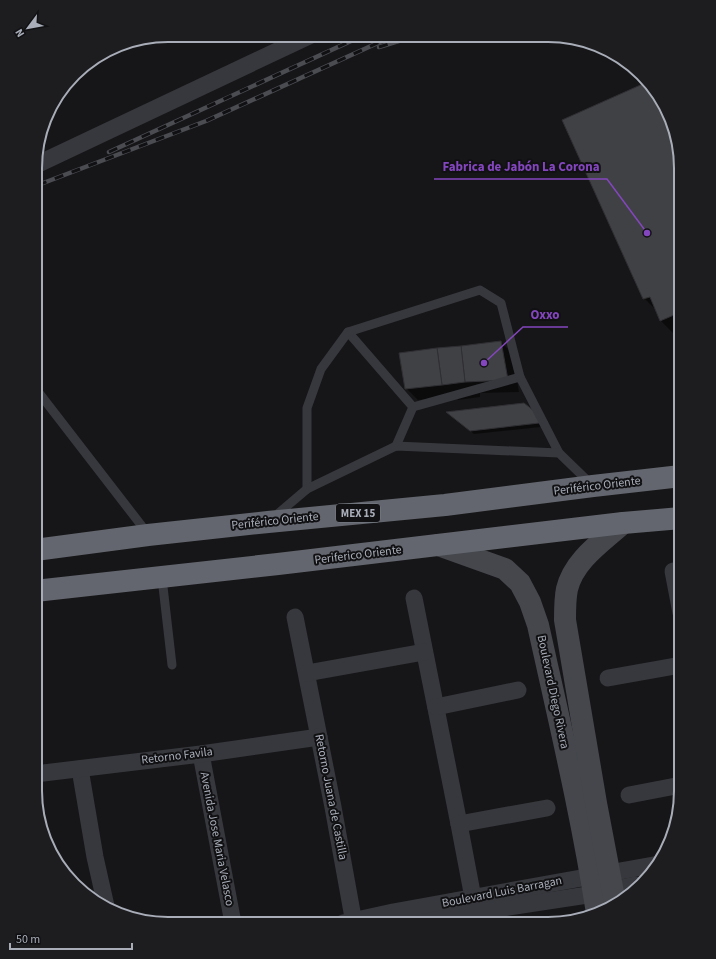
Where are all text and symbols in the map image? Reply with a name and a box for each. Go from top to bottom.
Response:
north arrow [8,8,48,48]
text: N [12,26,28,40]
callout: Fabrica de Jabón La Corona [434,154,607,179]
text: Fabrica de Jabón La Corona [442,158,600,176]
callout: Oxxo [523,302,568,327]
text: Oxxo [531,306,559,324]
street label: Periférico Oriente [552,472,642,500]
road number: MEX 15 [336,504,380,522]
street label: Periférico Oriente [231,508,319,534]
street label: Periferico Oriente [313,541,403,569]
street label: Boulevard Diego Rivera [533,634,573,750]
street label: Retorno Juana de Castilla [310,733,352,861]
street label: Retorno Favila [140,743,214,769]
street label: Avenida Jose Maria Velasco [196,770,238,908]
street label: Boulevard Luis Barragan [441,872,563,912]
scale bar [10,925,132,951]
text: 50 m [16,931,40,948]

